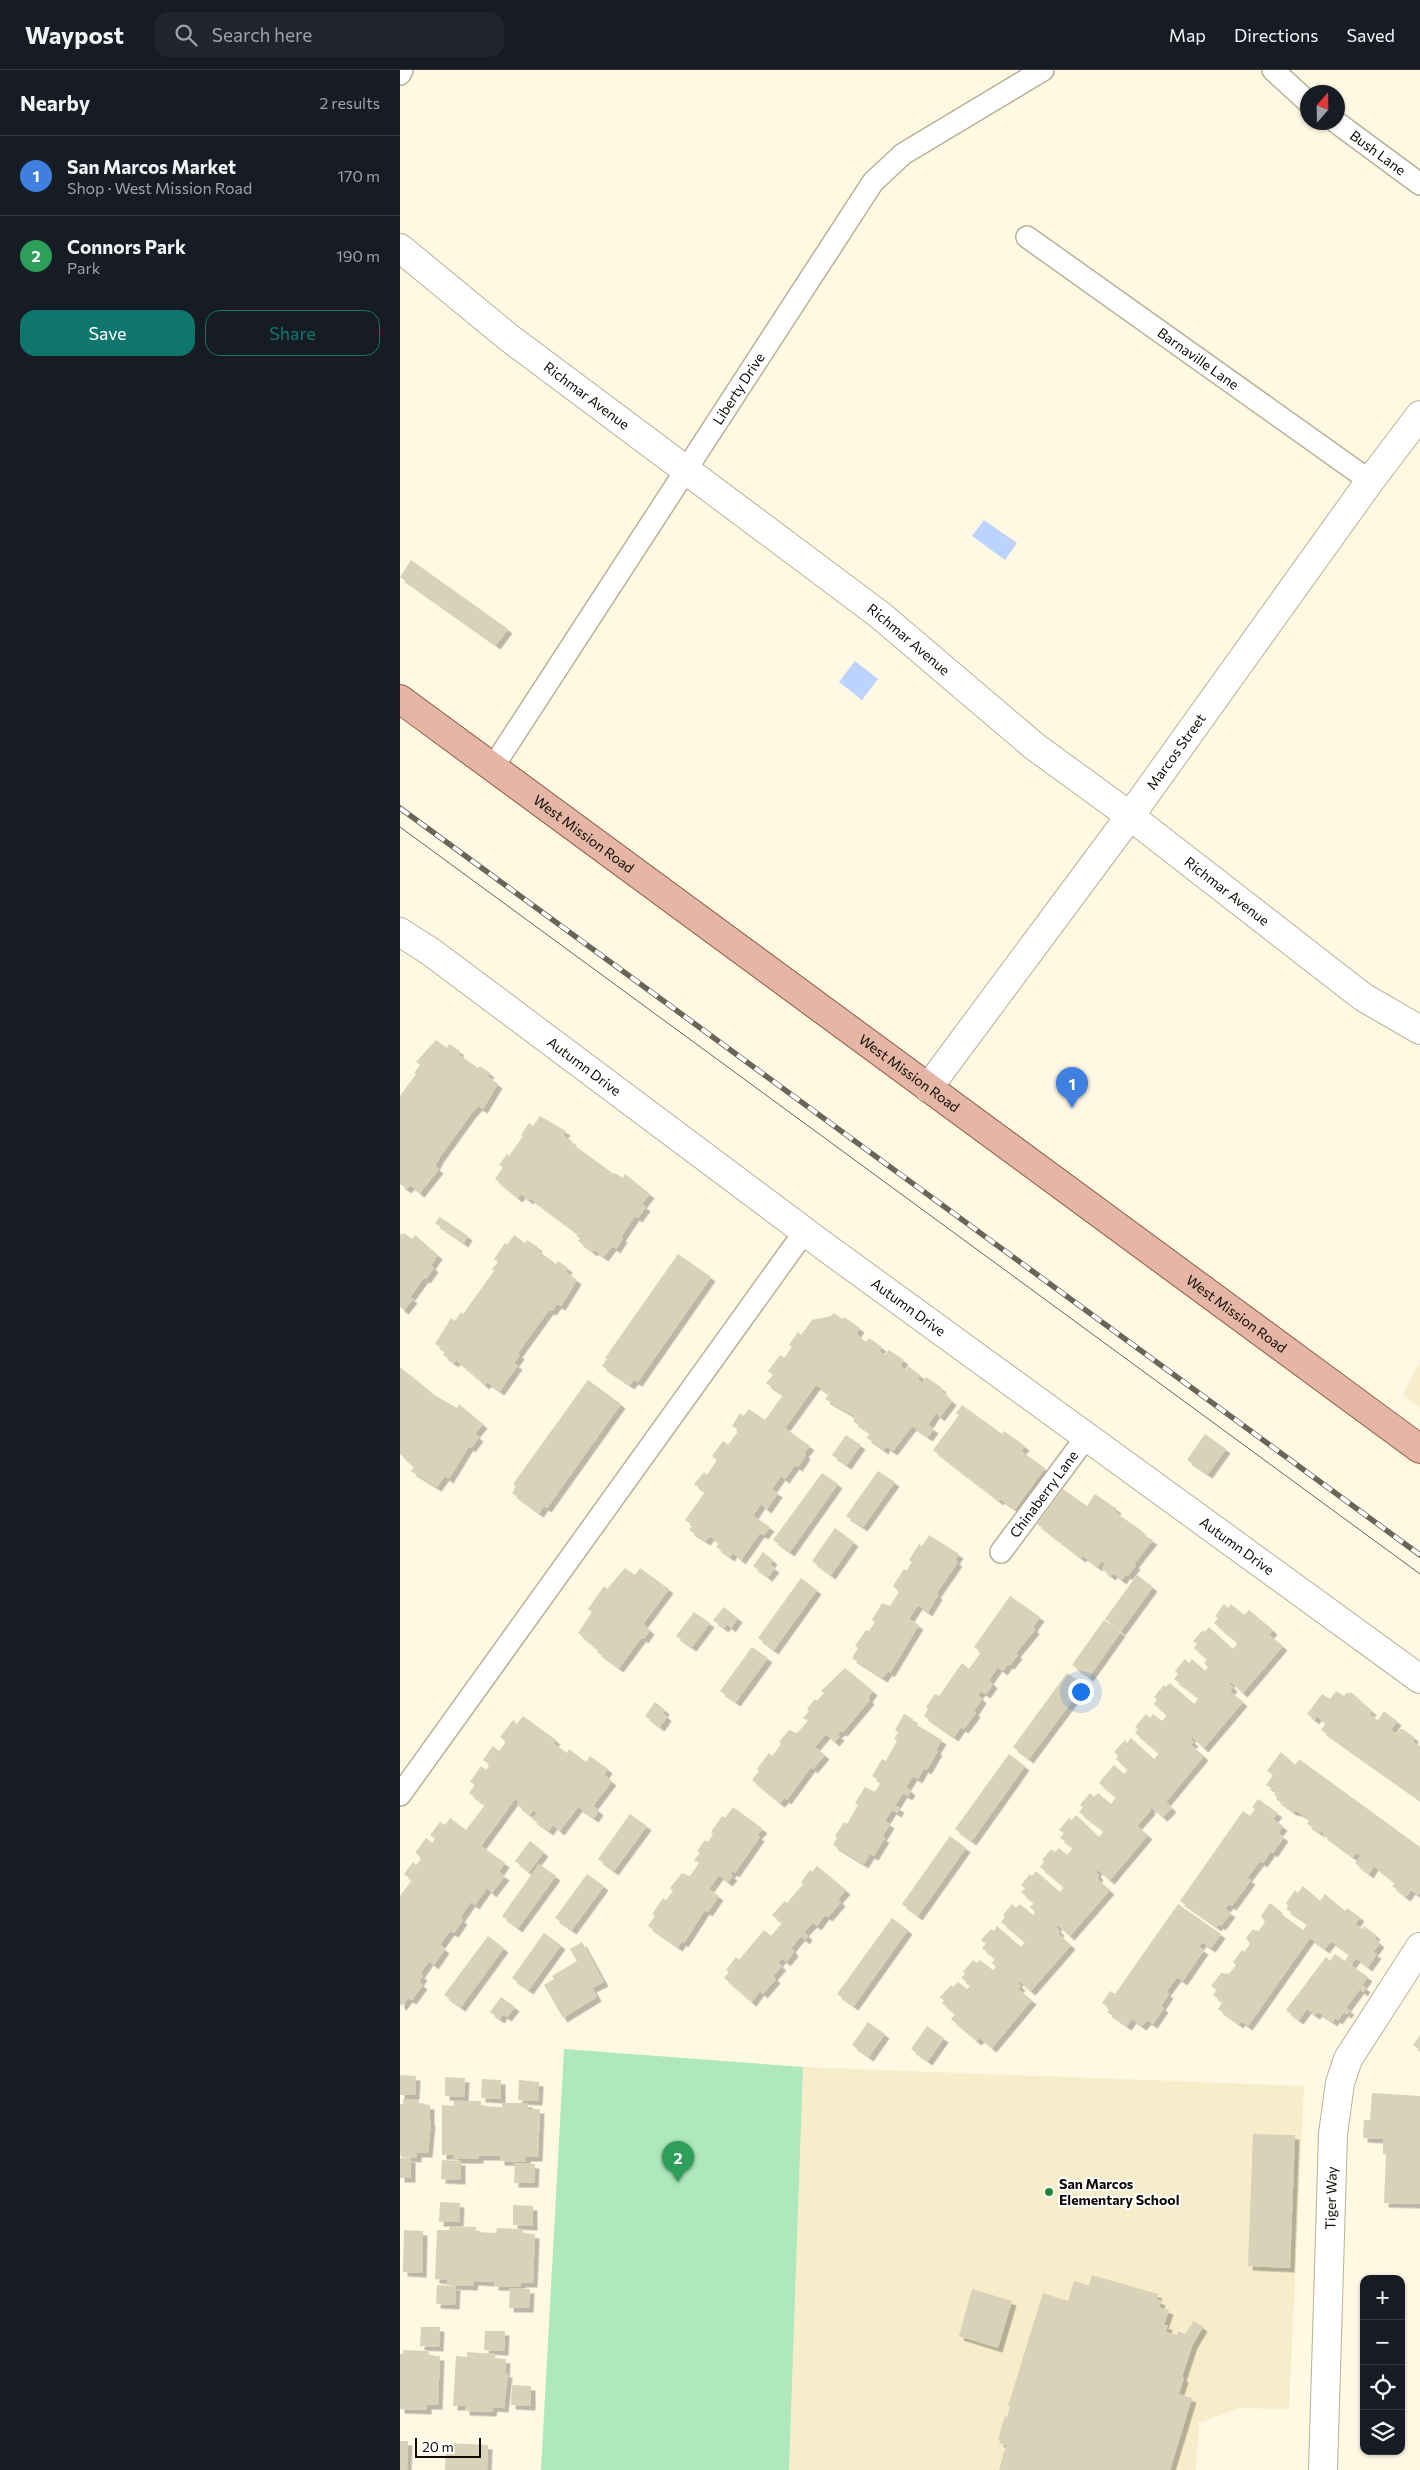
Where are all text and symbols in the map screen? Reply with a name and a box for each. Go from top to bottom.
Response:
search box [154,12,504,57]
text: Waypost [25,20,124,49]
icon: search [172,21,200,49]
text: Search here [212,23,312,46]
text: Map [1169,24,1206,46]
text: Directions [1234,24,1318,46]
text: Saved [1346,24,1395,46]
north arrow [1300,85,1345,130]
text: Nearby [20,90,90,115]
text: 2 results [319,93,380,112]
street label: Bush Lane [1347,126,1409,179]
text: San Marcos Market [67,155,236,178]
text: 1 [32,166,40,185]
text: 170 m [337,166,380,185]
text: Shop · West Mission Road [67,178,252,197]
text: Connors Park [67,235,186,258]
text: 2 [31,246,41,265]
text: 190 m [336,246,380,265]
text: Park [67,258,100,277]
button: Save [20,310,195,356]
button: Share [205,310,380,356]
street label: Barnaville Lane [1154,324,1242,393]
street label: Liberty Drive [709,349,768,428]
street label: Richmar Avenue [541,358,633,433]
street label: Richmar Avenue [864,600,954,679]
street label: Marcos Street [1143,710,1209,793]
street label: West Mission Road [530,791,638,876]
street label: Richmar Avenue [1181,853,1273,929]
street label: West Mission Road [856,1030,963,1116]
street label: Autumn Drive [544,1033,625,1099]
pin: 1 [1056,1067,1088,1108]
street label: West Mission Road [1183,1271,1290,1356]
street label: Autumn Drive [868,1274,949,1340]
street label: Chinaberry Lane [1006,1447,1081,1541]
street label: Autumn Drive [1197,1513,1278,1578]
your location [1068,1679,1094,1705]
pin: 2 [662,2141,694,2182]
street label: Tiger Way [1321,2166,1340,2230]
place label: San Marcos Elementary School [1059,2175,1179,2208]
marker: San Marcos Elementary School [1043,2186,1055,2198]
map controls [1360,2275,1405,2455]
button: + [1360,2275,1405,2320]
button: − [1360,2320,1405,2365]
button: locate [1360,2365,1405,2410]
button: layers [1360,2410,1405,2455]
scale bar [415,2435,481,2458]
text: 20 m [422,2438,454,2455]

